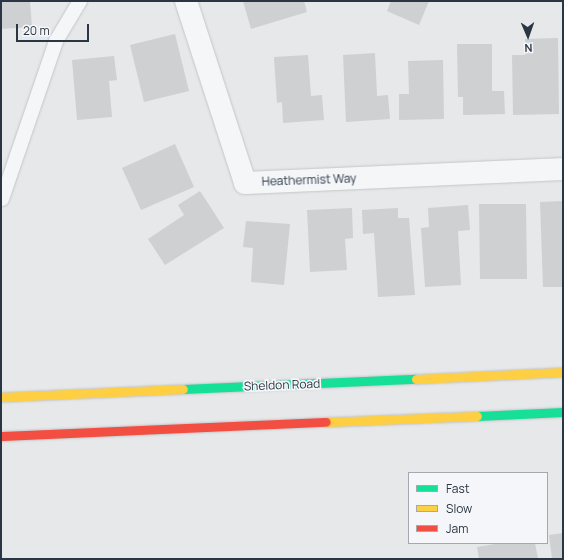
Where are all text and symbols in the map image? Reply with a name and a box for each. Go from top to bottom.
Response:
scale bar [18,16,91,42]
north arrow [508,16,548,56]
text: 20 m [23,22,50,39]
text: N [524,41,533,56]
street label: Heathermist Way [261,171,357,189]
street label: Sheldon Road [244,376,320,394]
legend [408,472,548,544]
text: Fast [446,480,470,497]
text: Slow [446,500,472,517]
text: Jam [446,520,468,537]

